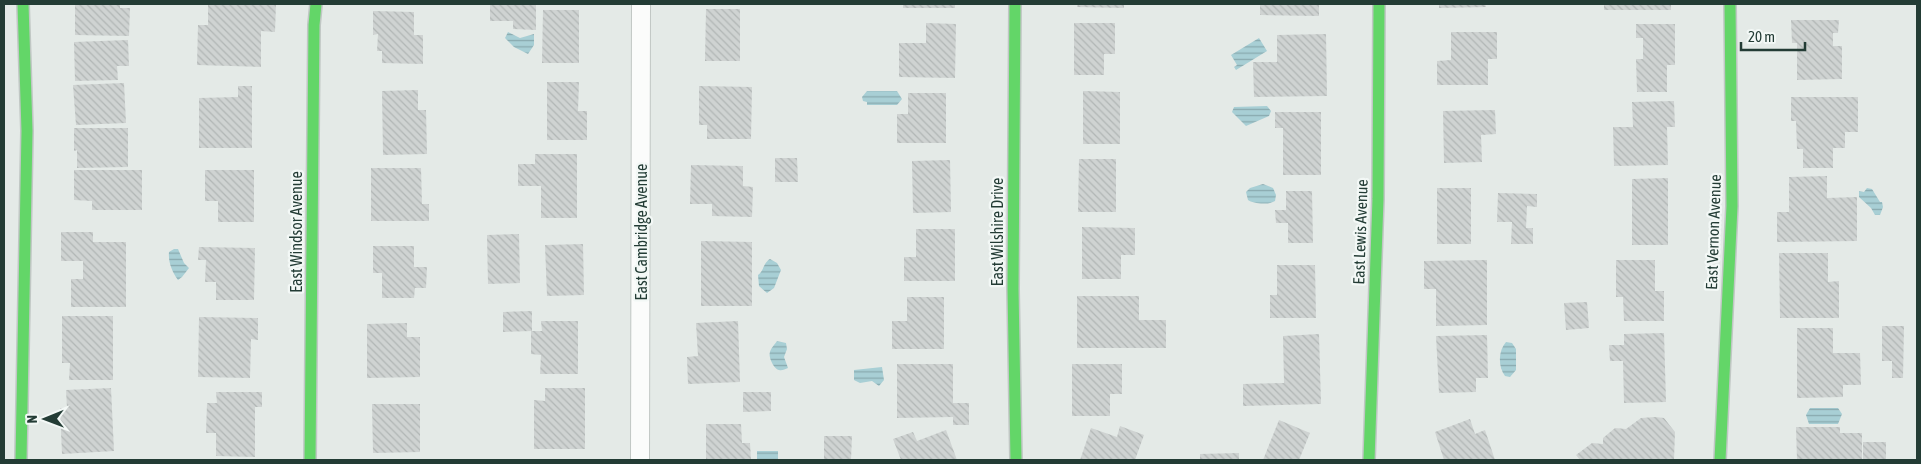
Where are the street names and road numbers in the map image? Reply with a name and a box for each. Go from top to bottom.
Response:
street label: East Cambridge Avenue [632,164,651,300]
street label: East Windsor Avenue [287,171,305,293]
street label: East Vernon Avenue [1702,174,1724,290]
street label: East Wilshire Drive [988,178,1006,286]
street label: East Lewis Avenue [1349,179,1371,285]

